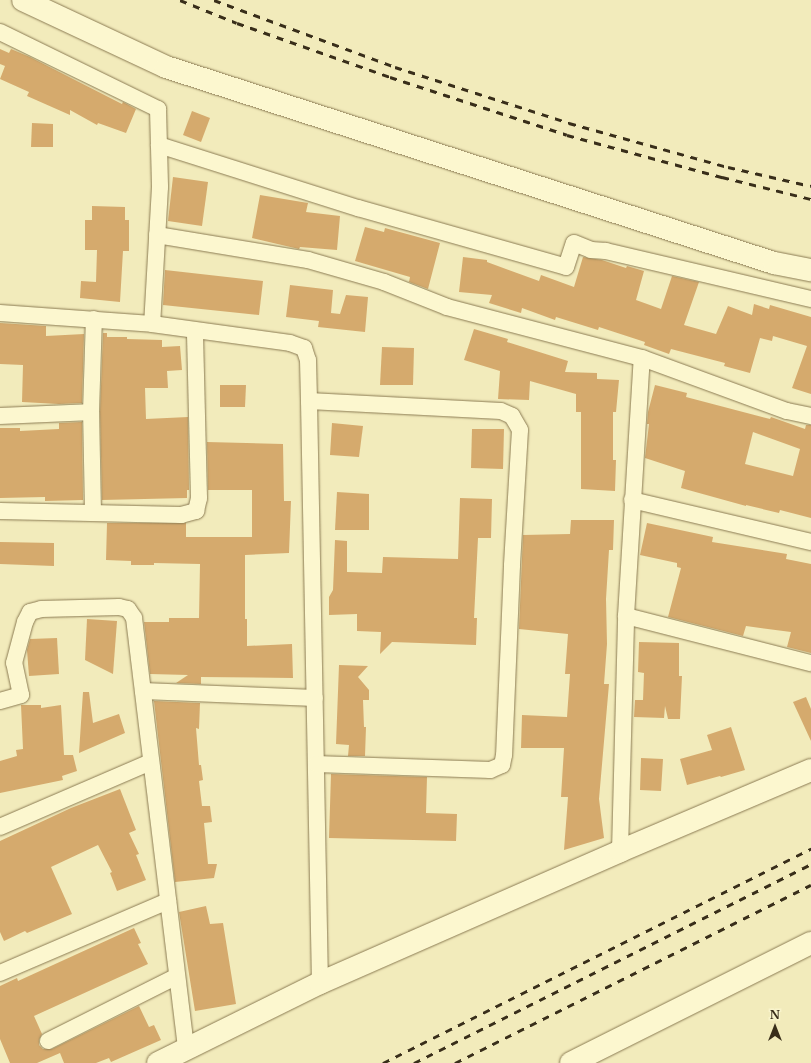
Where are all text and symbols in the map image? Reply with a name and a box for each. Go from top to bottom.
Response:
north arrow [755,1007,795,1047]
text: N [770,1008,780,1022]

